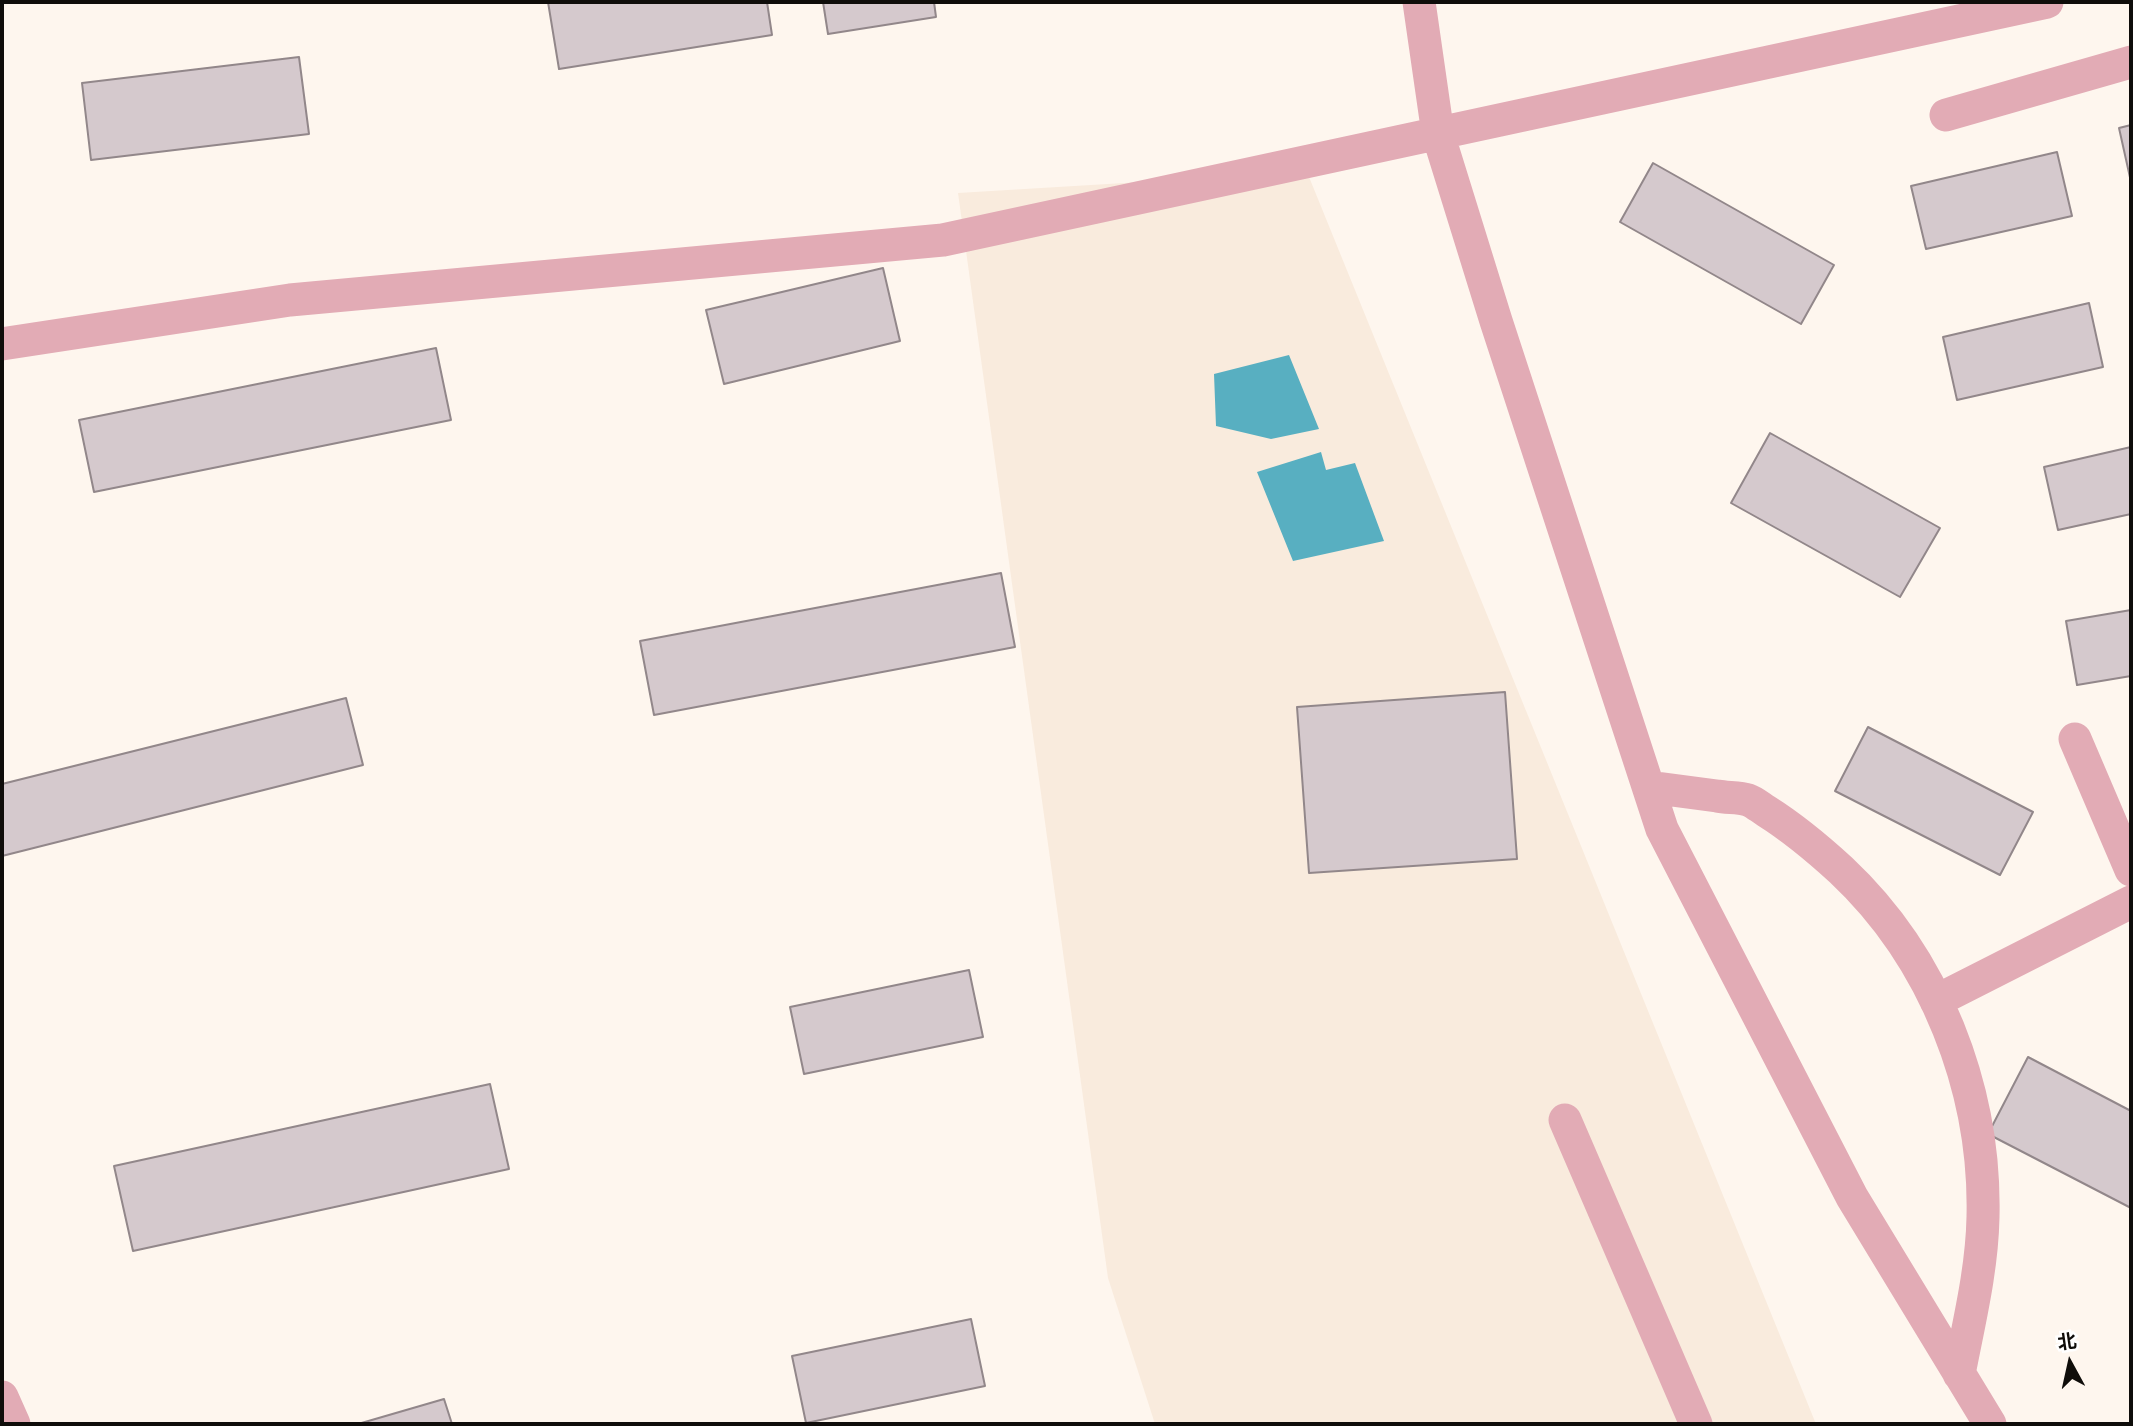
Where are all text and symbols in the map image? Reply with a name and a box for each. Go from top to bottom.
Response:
north arrow [2035,1328,2105,1398]
text: 北 [2056,1328,2078,1356]

